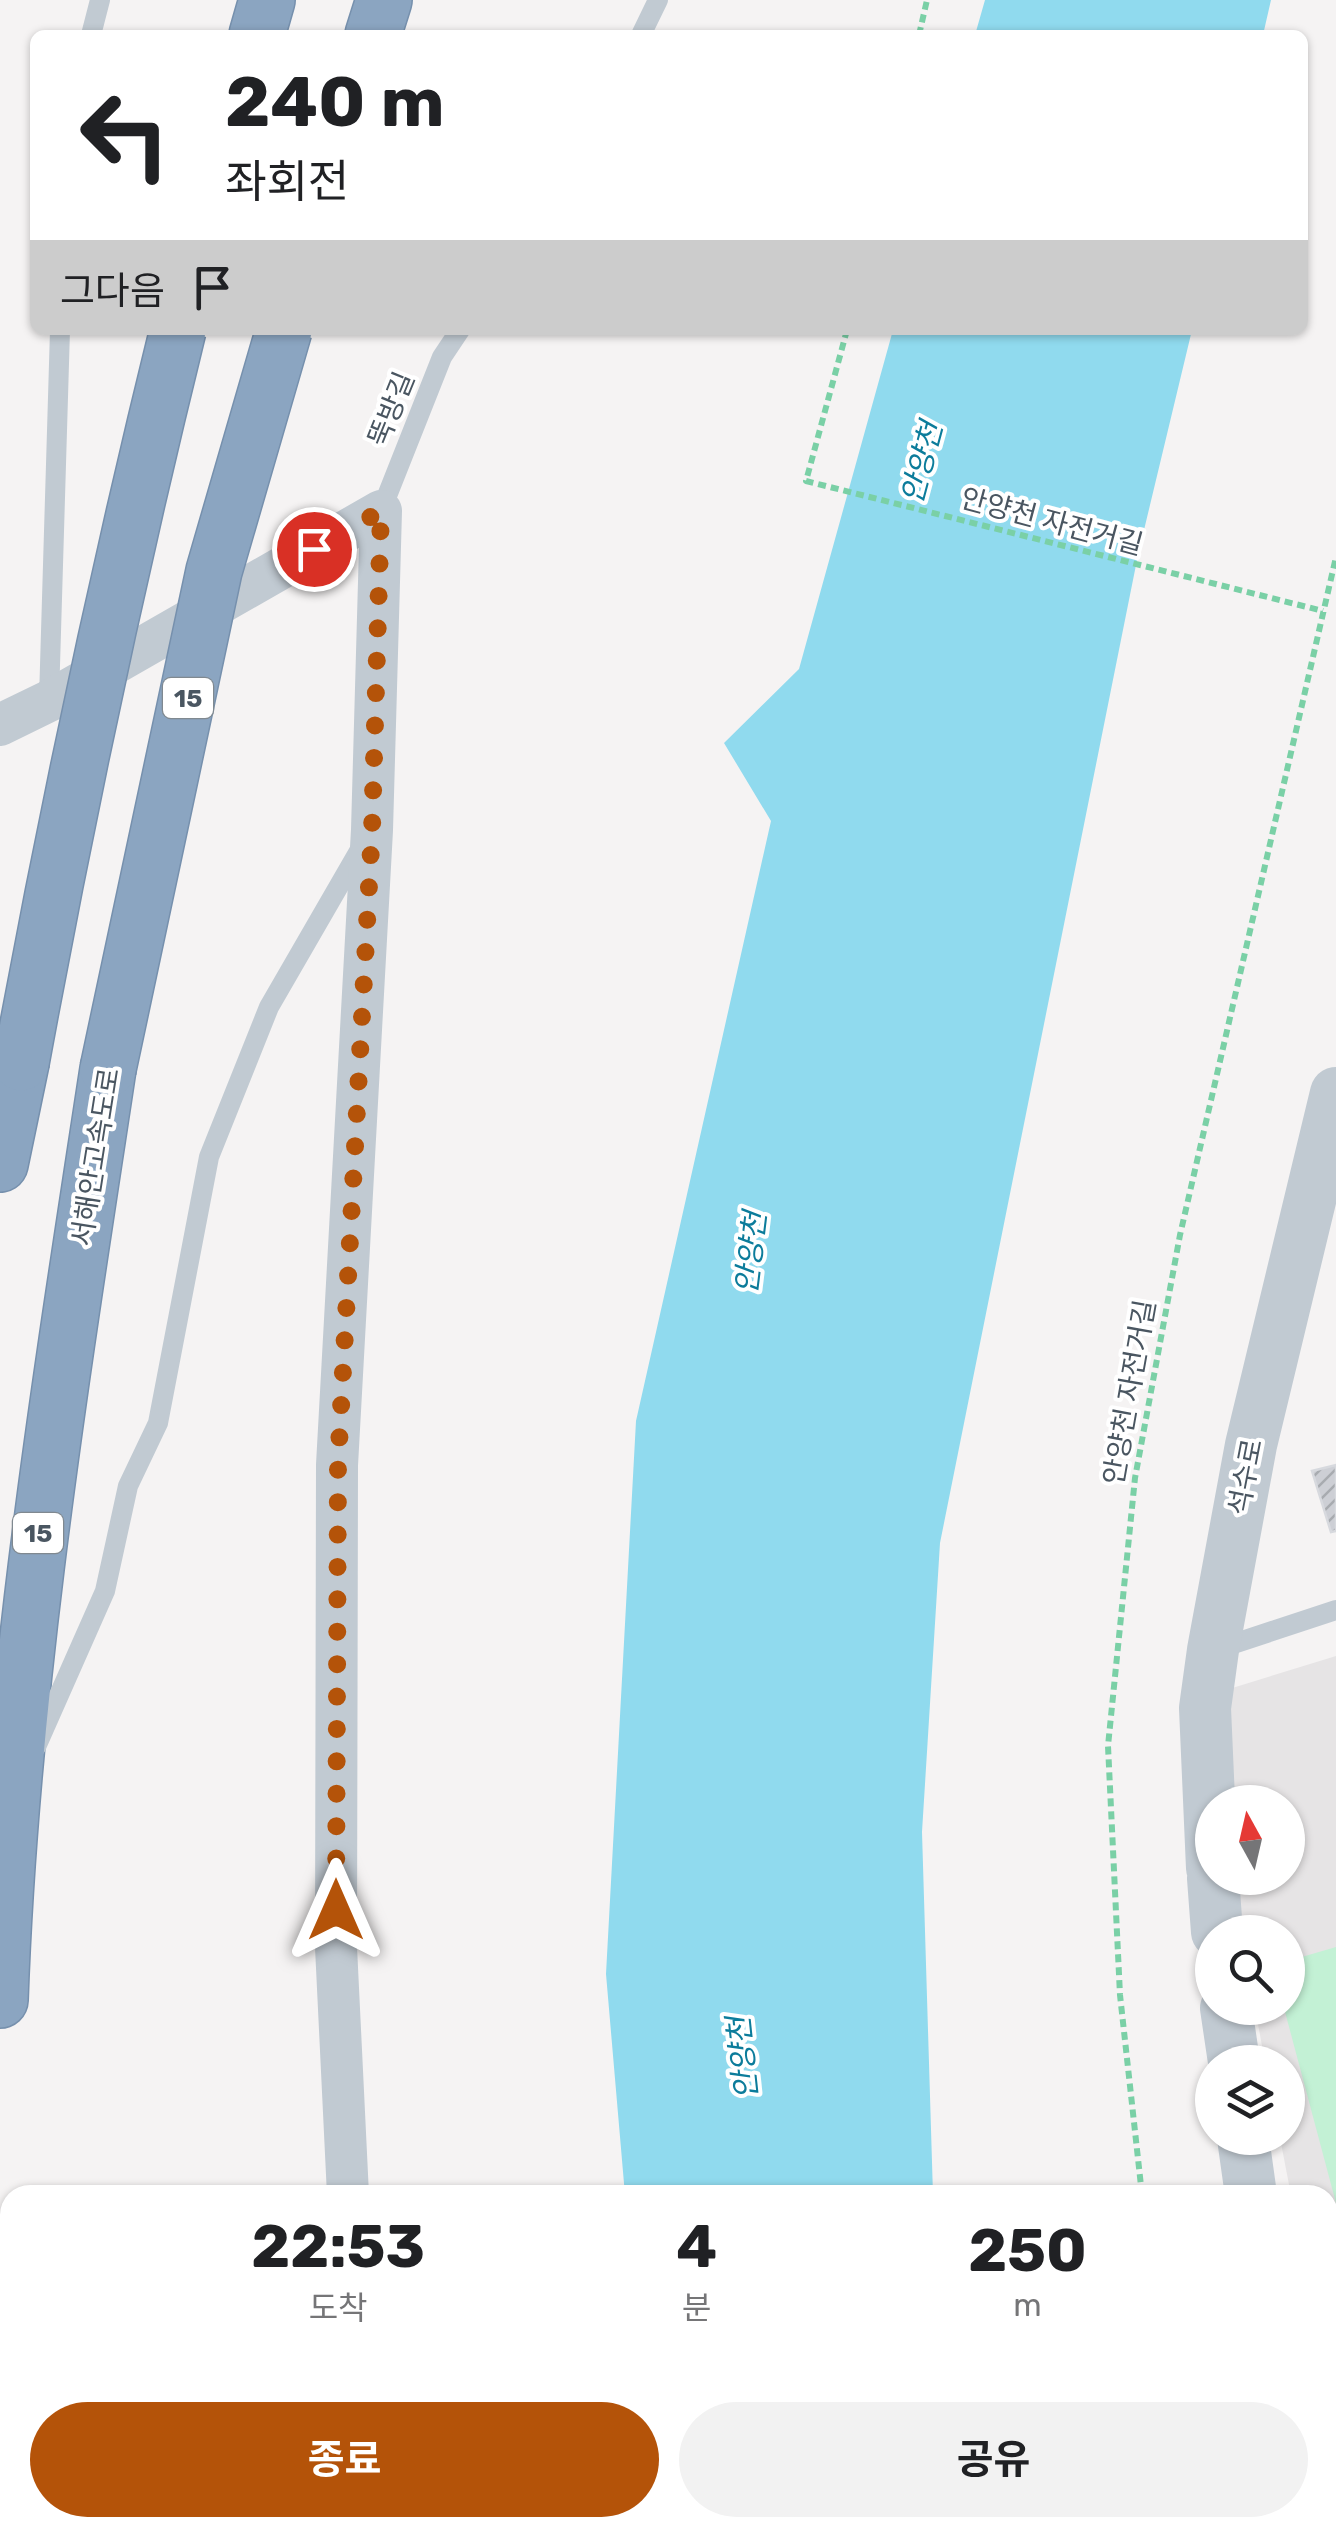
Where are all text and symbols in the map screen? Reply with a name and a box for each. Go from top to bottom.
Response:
text: 240 m [225,61,445,144]
icon: left [60,70,190,200]
text: 좌회전 [225,155,349,208]
icon: arrive [185,260,240,315]
text: 그다음 [60,268,165,314]
street label: 뚝방길 [362,367,421,451]
water label: 안양천 [894,415,951,508]
street label: 안양천 자전거길 [957,481,1147,562]
pin [272,507,357,592]
icon: arrive [287,522,342,577]
road number: 15 [163,678,213,718]
street label: 서해안고속도로 [65,1065,126,1249]
water label: 안양천 [728,1206,774,1296]
street label: 안양천 자전거길 [1097,1297,1162,1487]
street label: 석수로 [1222,1436,1269,1518]
road number: 15 [13,1513,63,1553]
north arrow [1195,1785,1305,1895]
map controls [1195,1785,1305,2155]
position arrow [284,1858,388,1962]
button: search [1195,1915,1305,2025]
water label: 안양천 [720,2012,765,2101]
button: layers [1195,2045,1305,2155]
text: 22:53 [251,2211,425,2282]
text: 4 [676,2211,717,2282]
text: 250 [968,2215,1087,2286]
text: m [1013,2286,1042,2324]
text: 도착 [309,2289,368,2327]
text: 분 [682,2289,711,2327]
button: 종료 [30,2402,659,2517]
button: 공유 [679,2402,1308,2517]

